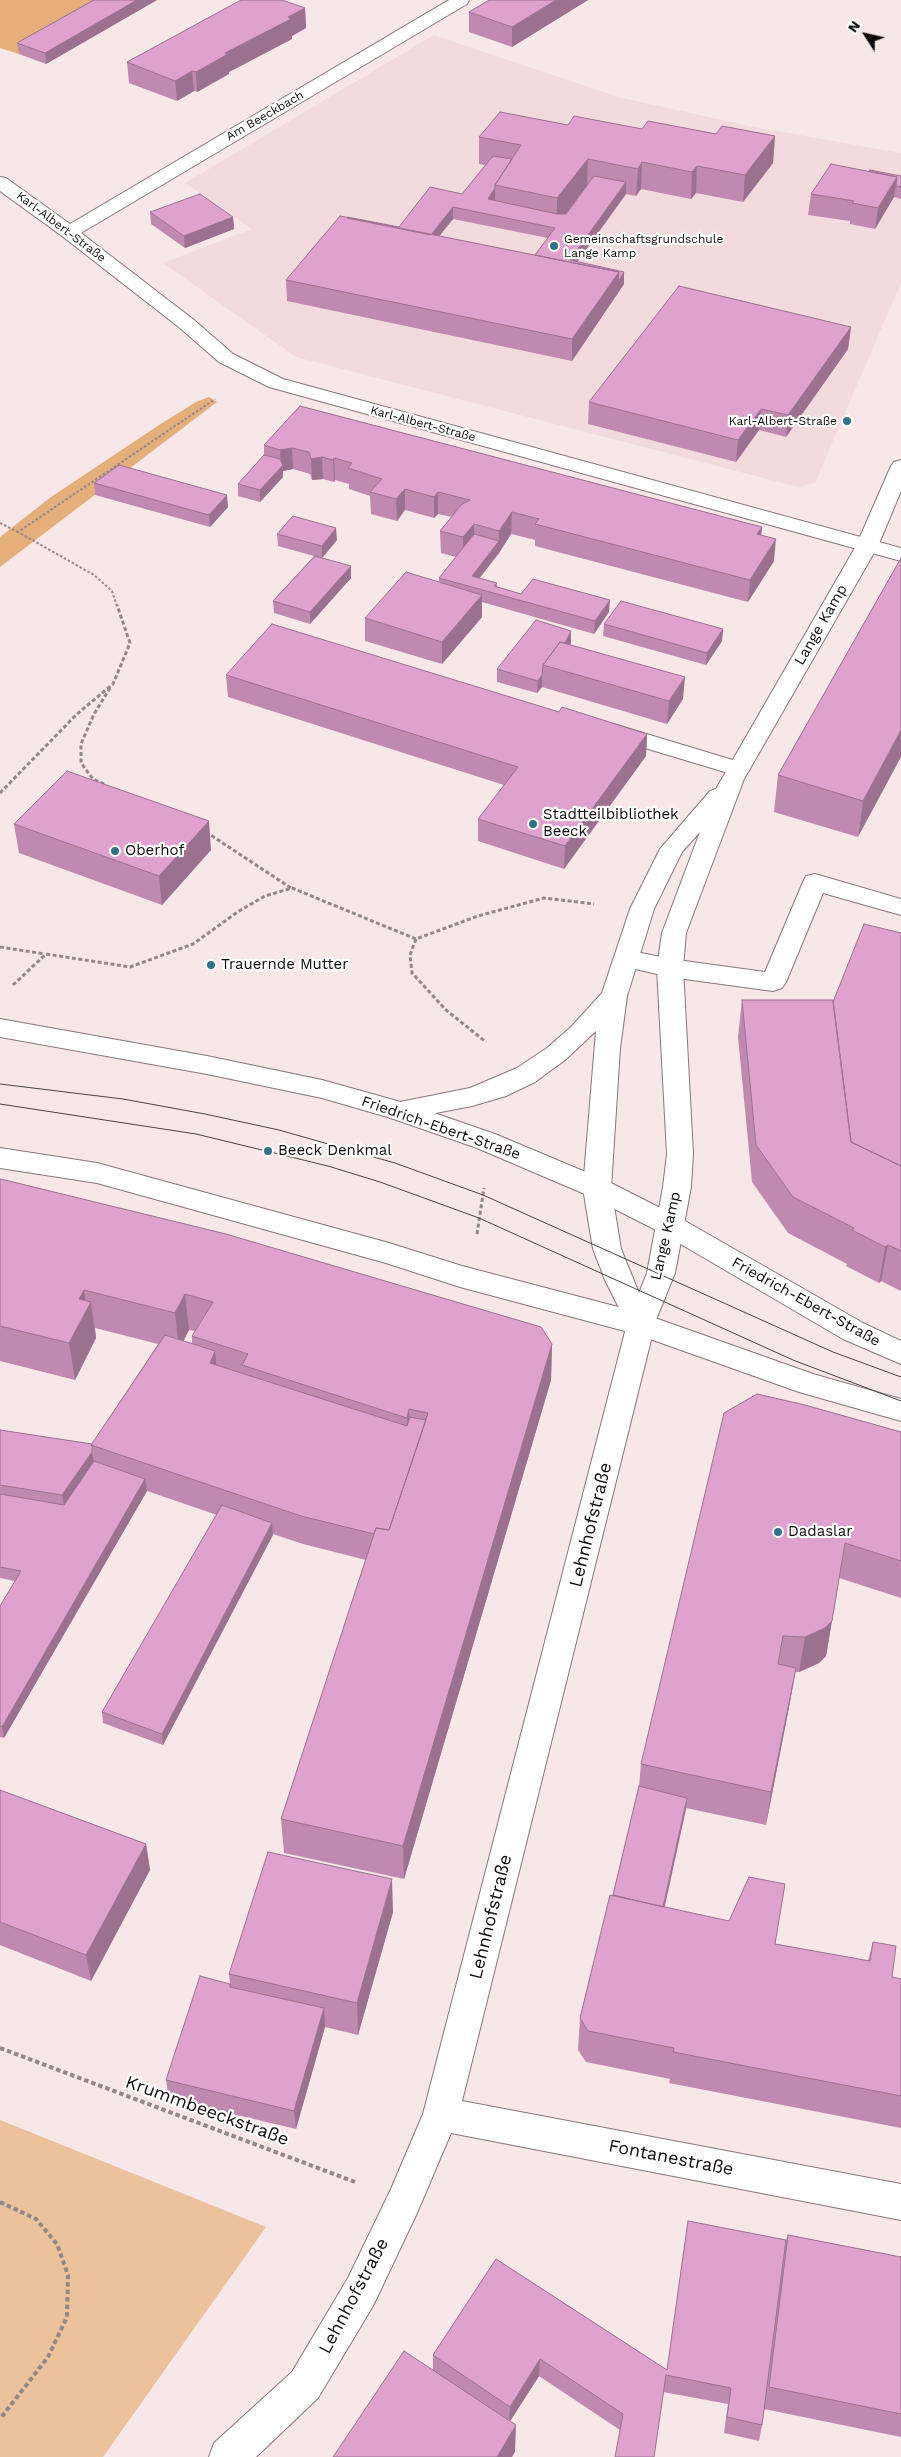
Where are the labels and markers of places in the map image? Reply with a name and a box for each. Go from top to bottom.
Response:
place label: Gemeinschaftsgrundschule Lange Kamp [564,232,723,260]
marker: Gemeinschaftsgrundschule Lange Kamp [548,240,560,252]
place label: Karl-Albert-Straße [729,414,837,428]
marker: Karl-Albert-Straße [841,415,853,427]
place label: Stadtteilbibliothek Beeck [543,806,679,841]
marker: Stadtteilbibliothek Beeck [527,818,539,830]
place label: Oberhof [125,842,184,860]
marker: Oberhof [109,845,121,857]
place label: Trauernde Mutter [221,956,348,974]
marker: Trauernde Mutter [205,959,217,971]
place label: Beeck Denkmal [278,1142,392,1160]
marker: Beeck Denkmal [262,1145,274,1157]
place label: Dadaslar [788,1523,852,1541]
marker: Dadaslar [772,1526,784,1538]

